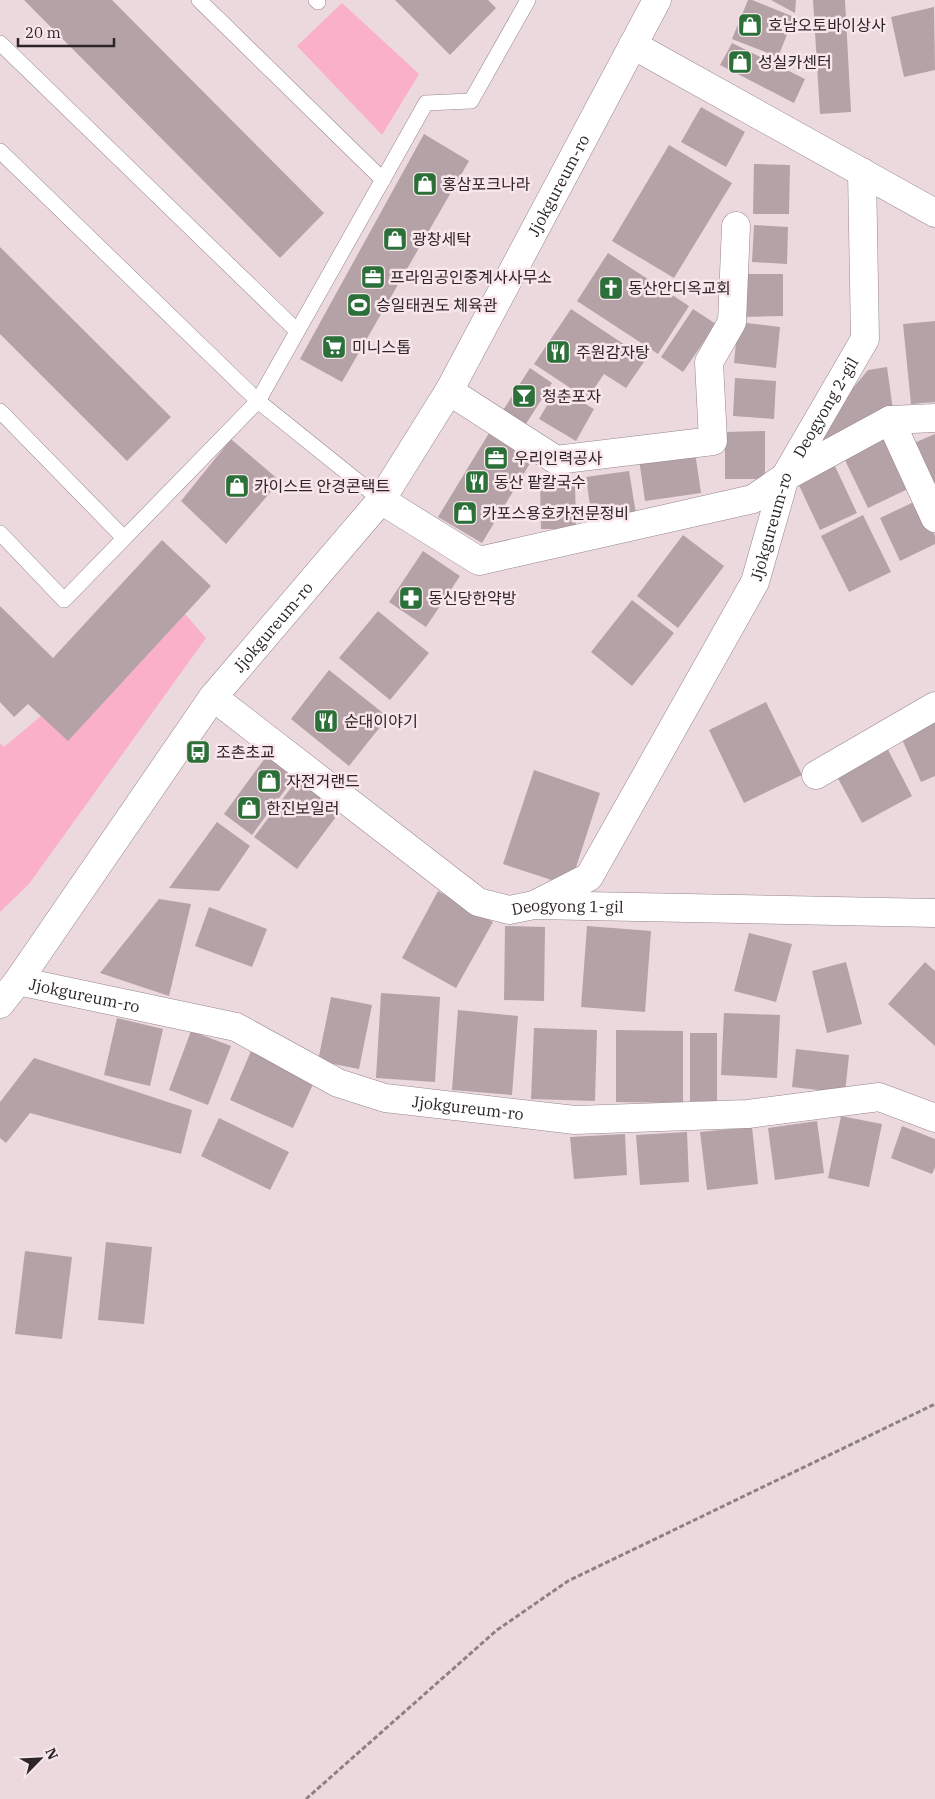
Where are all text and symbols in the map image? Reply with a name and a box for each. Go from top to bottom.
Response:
shop icon: 호남오토바이상사 [737,12,763,38]
scale bar [18,15,114,47]
place label: 호남오토바이상사 [768,15,886,35]
text: 20 m [25,23,61,42]
shop icon: 성실카센터 [727,49,753,75]
place label: 성실카센터 [758,52,832,72]
street label: Jjokgureum-ro [523,131,594,240]
shop icon: 홍삼포크나라 [412,171,438,197]
place label: 홍삼포크나라 [442,174,531,194]
shop icon: 광창세탁 [382,226,408,252]
place label: 광창세탁 [412,229,471,249]
office icon: 프라임공인중계사사무소 [360,264,386,290]
place label: 프라임공인중계사사무소 [390,267,552,287]
church icon: 동산안디옥교회 [598,275,624,301]
place label: 동산안디옥교회 [628,278,731,298]
sports icon: 승일태권도 체육관 [346,292,372,318]
place label: 승일태권도 체육관 [376,295,498,315]
supermarket icon: 미니스톱 [321,334,347,360]
place label: 미니스톱 [352,337,411,357]
restaurant icon: 주원감자탕 [545,339,571,365]
place label: 주원감자탕 [576,342,650,362]
street label: Deogyong 2-gil [789,353,862,461]
bar icon: 청춘포자 [511,383,537,409]
place label: 청춘포자 [542,386,601,406]
office icon: 우리인력공사 [483,445,509,471]
place label: 우리인력공사 [514,448,603,468]
street label: Jjokgureum-ro [746,468,796,583]
restaurant icon: 동산 팥칼국수 [464,469,490,495]
place label: 동산 팥칼국수 [494,472,586,492]
shop icon: 카이스트 안경콘택트 [224,473,250,499]
place label: 카이스트 안경콘택트 [254,476,390,496]
shop icon: 카포스용호카전문정비 [452,500,478,526]
place label: 카포스용호카전문정비 [482,503,629,523]
street label: Jjokgureum-ro [229,578,317,676]
pharmacy icon: 동신당한약방 [398,585,424,611]
place label: 동신당한약방 [428,588,517,608]
restaurant icon: 순대이야기 [313,708,339,734]
place label: 순대이야기 [344,711,418,731]
bus stop icon: 조촌초교 [185,739,211,765]
place label: 조촌초교 [216,742,275,762]
shop icon: 자전거랜드 [256,768,282,794]
place label: 자전거랜드 [286,771,360,791]
shop icon: 한진보일러 [236,795,262,821]
place label: 한진보일러 [266,798,340,818]
street label: Deogyong 1-gil [510,895,624,919]
street label: Jjokgureum-ro [28,974,142,1016]
street label: Jjokgureum-ro [411,1091,525,1124]
north arrow [15,1734,65,1784]
text: N [41,1745,62,1762]

